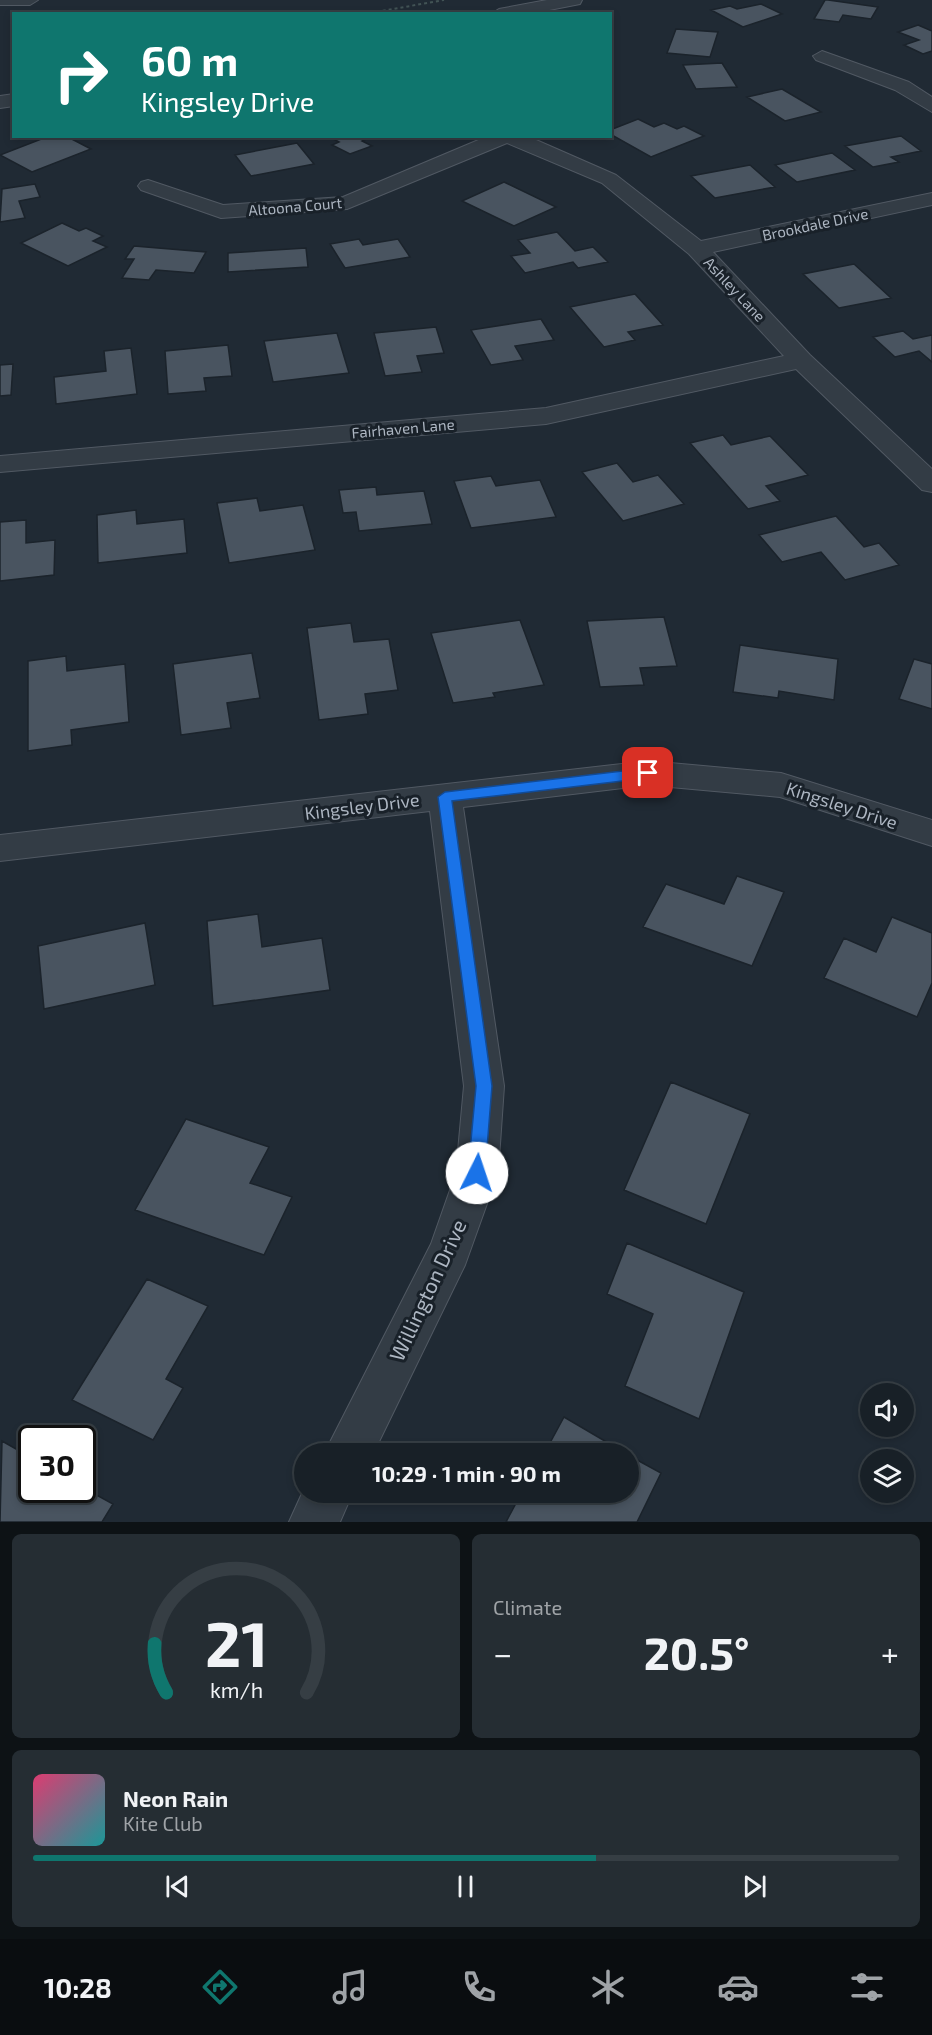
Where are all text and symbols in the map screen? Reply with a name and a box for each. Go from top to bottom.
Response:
text: 60 m [141,34,238,84]
icon: right [42,36,120,114]
text: Kingsley Drive [141,85,314,117]
street label: Altoona Court [247,193,343,219]
street label: Brookdale Drive [760,204,870,244]
street label: Ashley Lane [701,253,769,325]
street label: Fairhaven Lane [351,415,455,441]
pin [622,747,673,798]
icon: arrive [631,756,664,789]
street label: Kingsley Drive [784,777,900,833]
street label: Kingsley Drive [303,788,421,824]
position arrow [445,1141,509,1205]
street label: Willington Drive [383,1215,471,1365]
map controls [860,1383,914,1503]
button: sound [860,1383,914,1437]
speed limit sign: 30 [18,1425,96,1503]
button: layers [860,1449,914,1503]
text: 10:29 · 1 min · 90 m [372,1460,561,1486]
text: Climate [493,1595,562,1619]
text: 21 [204,1605,268,1680]
text: 20.5° [644,1625,749,1679]
text: − [493,1633,512,1673]
text: + [881,1633,899,1673]
text: km/h [209,1677,263,1702]
text: Neon Rain [123,1785,228,1811]
text: Kite Club [123,1811,203,1835]
icon: previous [161,1870,194,1903]
icon: pause [449,1870,482,1903]
icon: next [738,1870,771,1903]
icon: directions [199,1966,241,2008]
icon: music [329,1966,371,2008]
icon: phone [458,1966,500,2008]
icon: climate [587,1966,629,2008]
icon: car [717,1966,759,2008]
icon: filters [846,1966,888,2008]
text: 10:28 [44,1971,112,2003]

